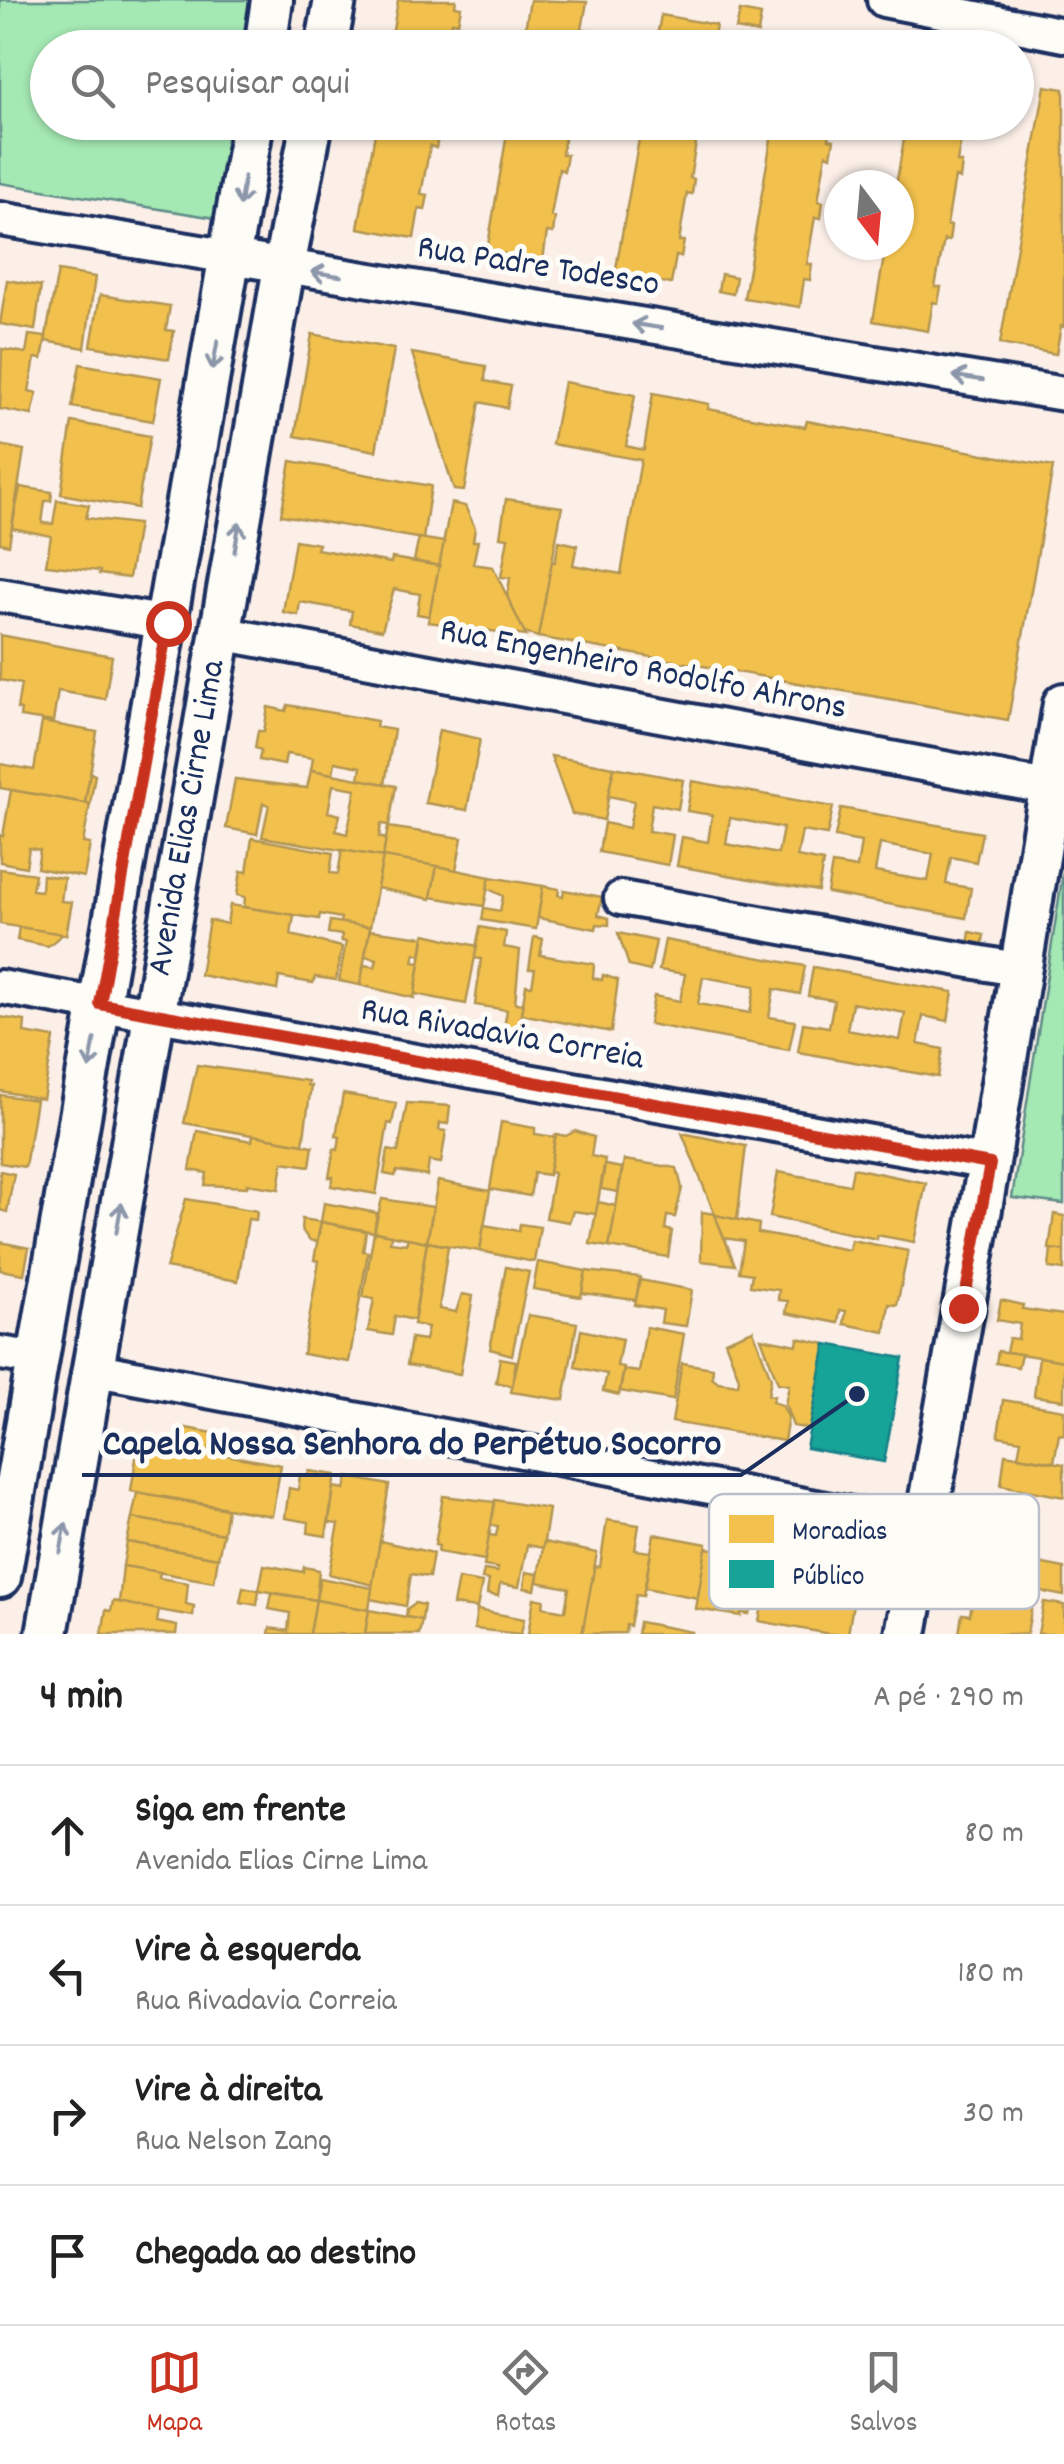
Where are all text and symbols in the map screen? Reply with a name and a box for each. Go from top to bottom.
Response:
search box [30,30,1034,140]
icon: search [65,58,120,113]
text: Pesquisar aqui [145,58,350,113]
north arrow [824,170,914,260]
one-way arrow [233,174,251,206]
street label: Rua Padre Todesco [413,224,663,312]
one-way arrow [310,264,343,283]
one-way arrow [631,316,664,335]
one-way arrow [205,338,224,370]
one-way arrow [952,368,984,387]
one-way arrow [228,521,247,554]
route start [146,601,192,647]
street label: Rua Engenheiro Rodolfo Ahrons [435,607,851,735]
street label: Avenida Elias Cirne Lima [136,656,240,980]
street label: Rua Rivadavia Correia [357,987,648,1086]
one-way arrow [82,1037,101,1070]
one-way arrow [110,1202,129,1234]
route end [941,1286,987,1332]
callout: Capela Nossa Senhora do Perpétuo Socorro [82,1407,741,1475]
text: Capela Nossa Senhora do Perpétuo Socorro [103,1419,722,1474]
legend [709,1494,1039,1609]
text: Moradias [792,1514,888,1554]
one-way arrow [54,1522,73,1555]
text: Público [792,1559,864,1599]
text: 4 min [40,1669,123,1729]
text: A pé · 290 m [873,1676,1024,1722]
text: Siga em frente [135,1785,346,1840]
icon: ahead [40,1808,95,1863]
text: 80 m [964,1812,1024,1858]
text: Avenida Elias Cirne Lima [135,1840,427,1886]
text: Vire à esquerda [135,1925,360,1980]
icon: left [40,1948,95,2003]
text: 180 m [957,1952,1024,1998]
text: Rua Rivadavia Correia [135,1980,397,2026]
text: Vire à direita [135,2065,322,2120]
icon: right [40,2088,95,2143]
text: 30 m [963,2092,1024,2138]
text: Rua Nelson Zang [135,2120,332,2166]
icon: arrive [40,2228,95,2283]
text: Chegada ao destino [135,2228,416,2283]
tab: Mapa [146,2345,202,2445]
tab: Rotas [495,2345,556,2445]
tab: Salvos [849,2345,917,2445]

